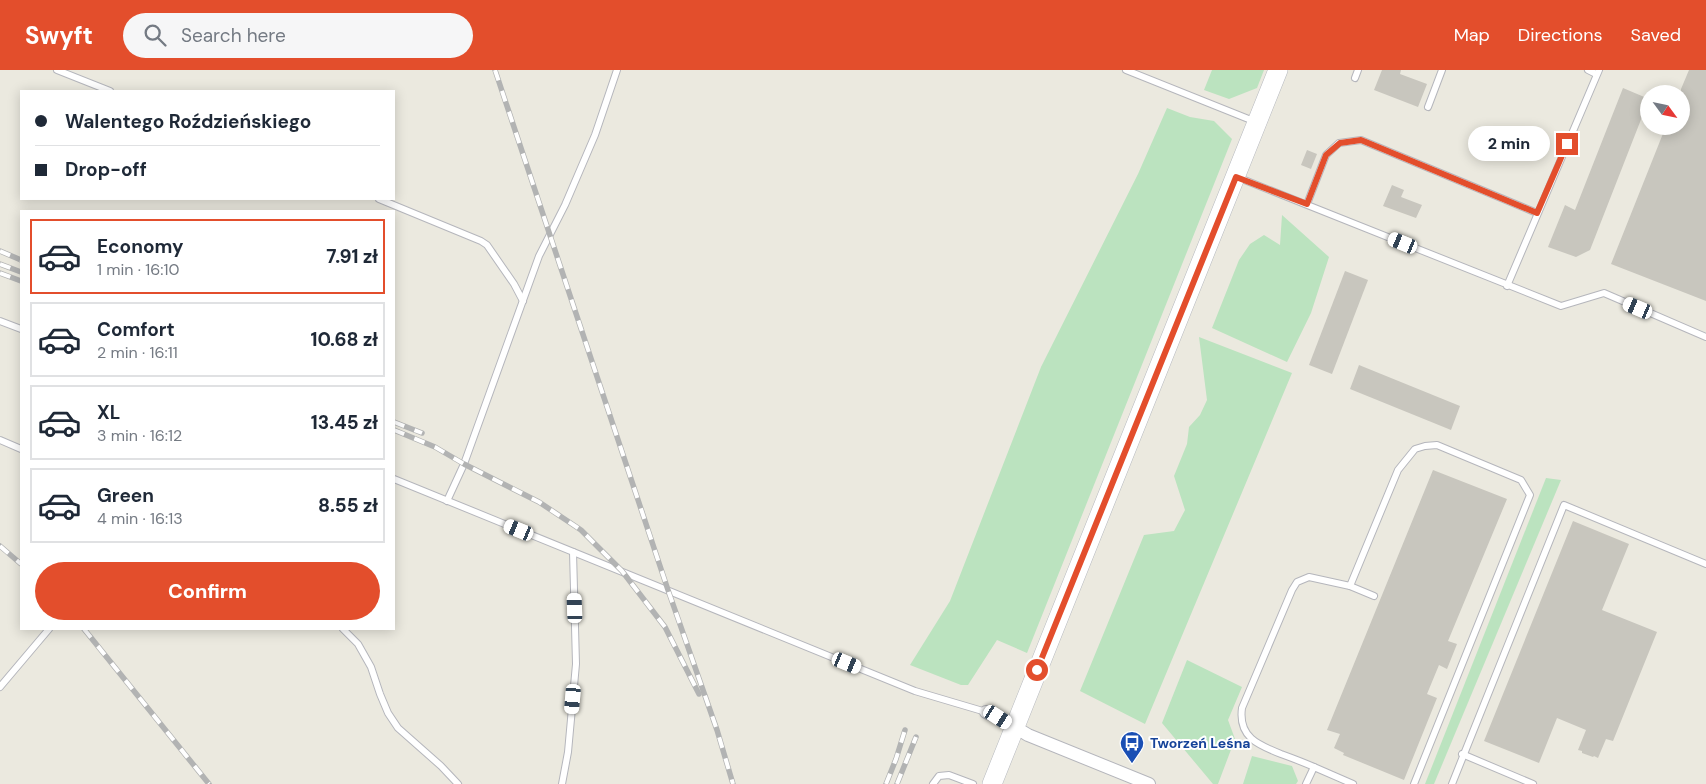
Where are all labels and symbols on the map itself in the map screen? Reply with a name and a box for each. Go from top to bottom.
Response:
north arrow [1640,85,1690,135]
callout: 2 min [1467,126,1550,162]
route end [1556,133,1578,155]
car [1386,230,1419,256]
car [1621,295,1654,321]
car [502,517,535,543]
car [566,593,583,623]
car [830,650,863,676]
route start [1026,659,1048,681]
car [564,683,581,715]
car [981,703,1014,731]
bus stop icon: Tworzeń Leśna [1119,730,1145,764]
place label: Tworzeń Leśna [1150,734,1251,752]

